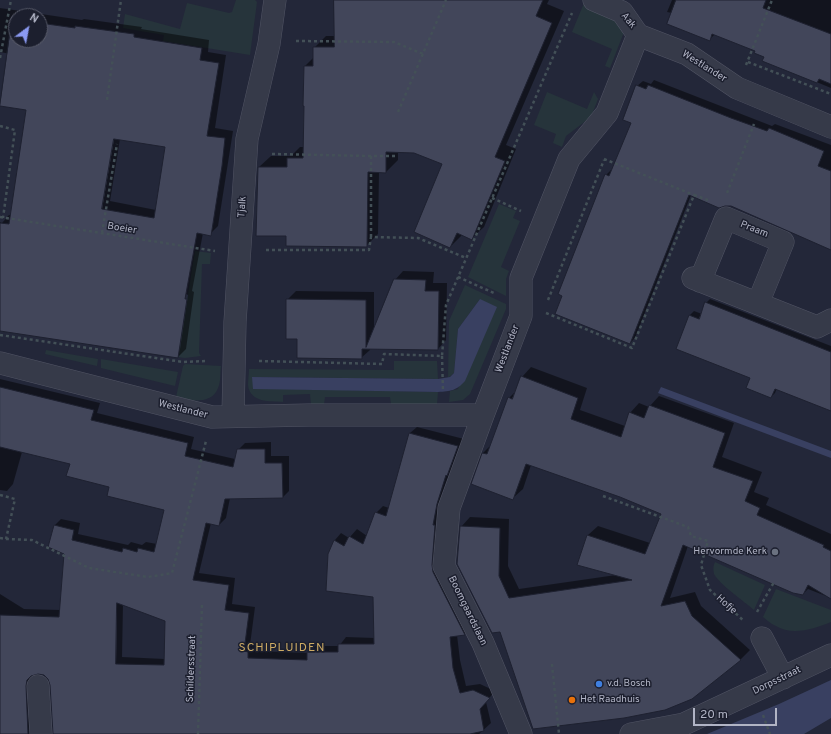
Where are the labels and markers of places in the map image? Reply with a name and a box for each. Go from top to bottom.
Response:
place label: Hervormde Kerk [693,546,767,558]
marker: Hervormde Kerk [770,547,780,557]
place label: v.d. Bosch [607,678,651,690]
marker: v.d. Bosch [594,679,604,689]
place label: Het Raadhuis [580,694,640,706]
marker: Het Raadhuis [567,695,577,705]

